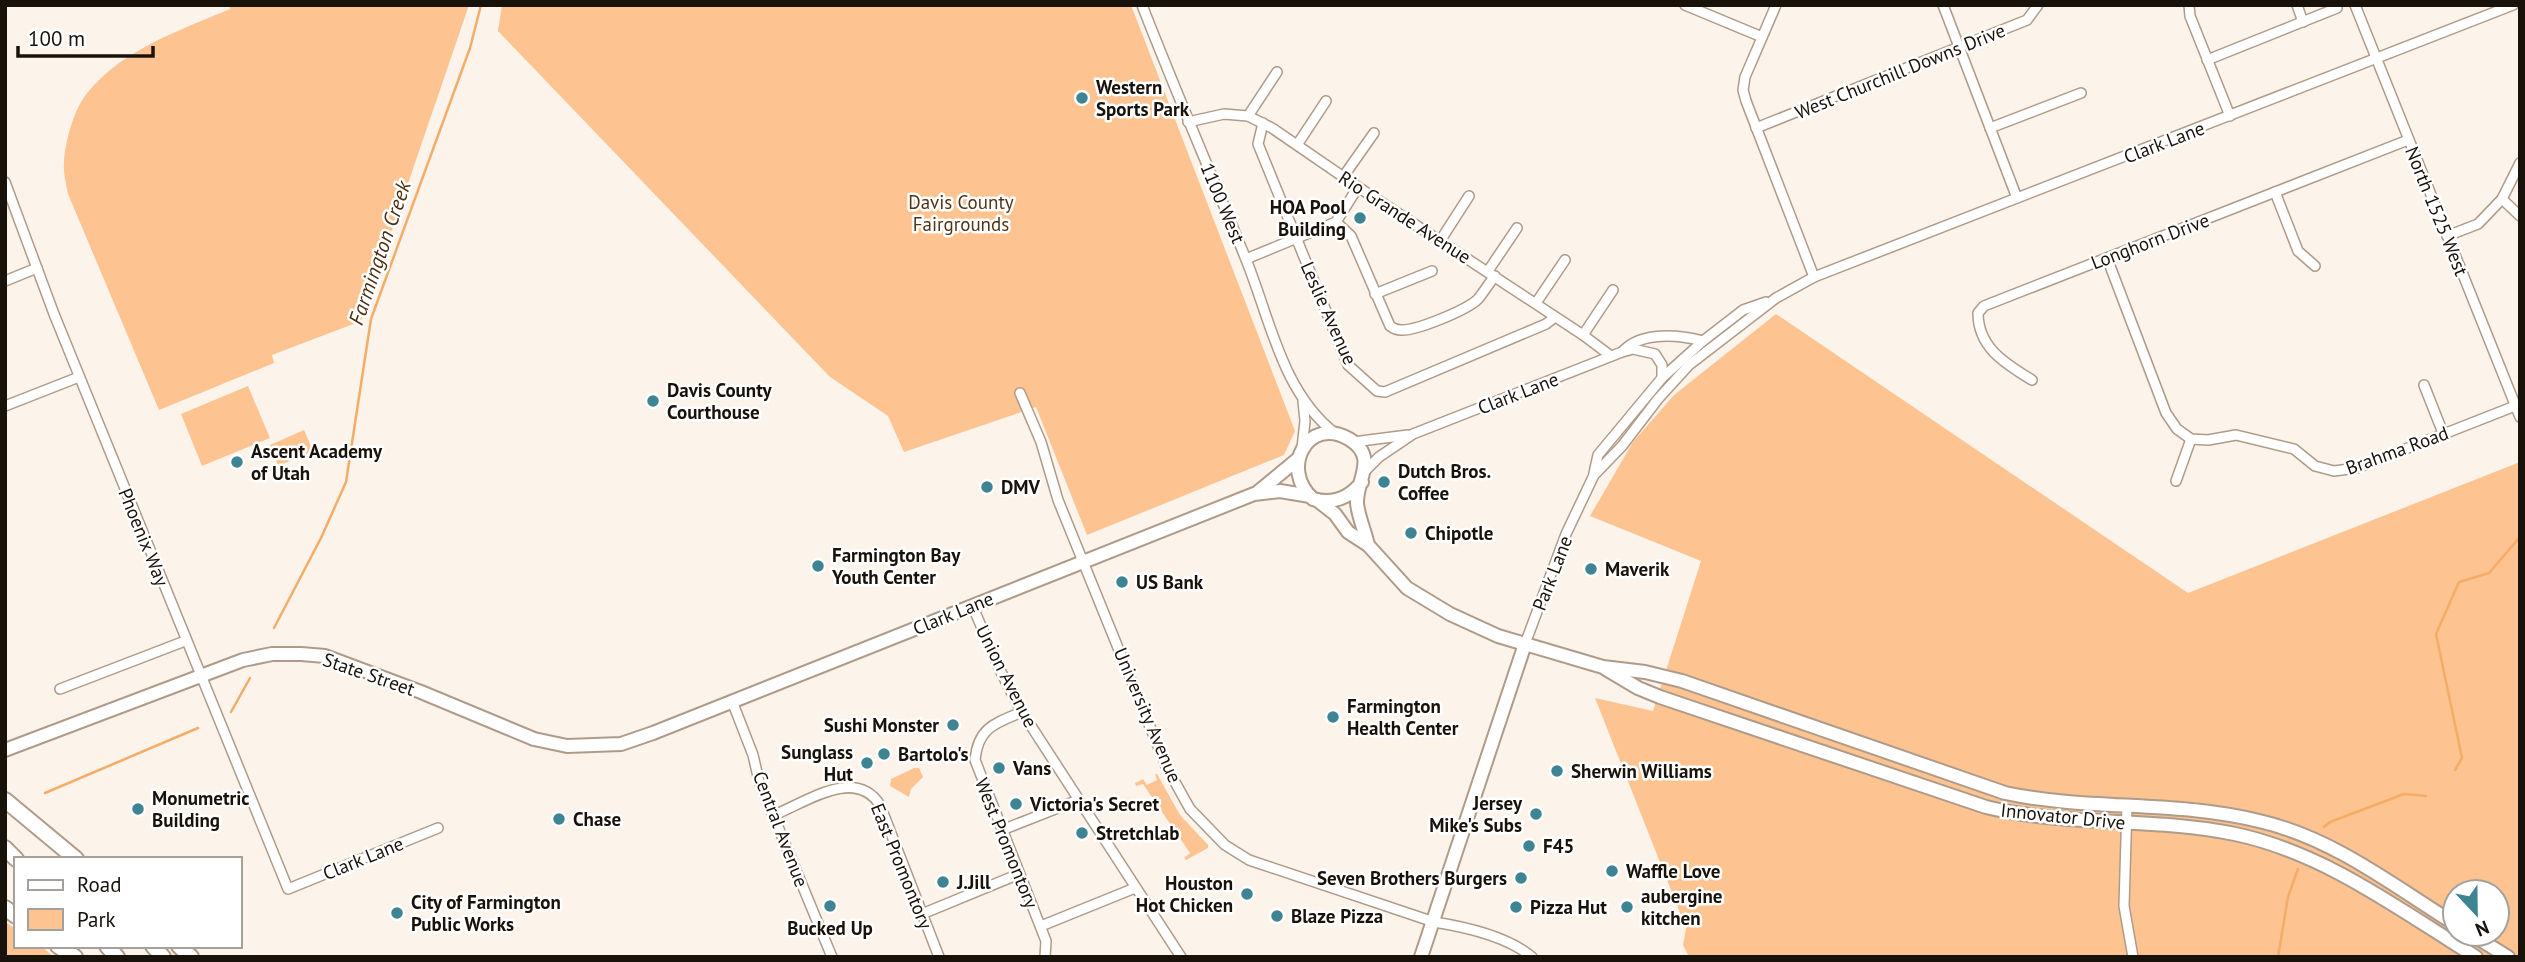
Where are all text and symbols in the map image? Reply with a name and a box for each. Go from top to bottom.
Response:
scale bar [18,14,152,58]
street label: West Churchill Downs Drive [1791,18,2009,124]
text: 100 m [28,25,85,52]
place label: Western Sports Park [1096,75,1190,121]
marker: Western Sports Park [1074,90,1090,106]
street label: Clark Lane [2120,116,2208,168]
street label: North 1525 West [2400,143,2474,280]
street label: 1100 West [1195,159,1251,247]
street label: Rio Grande Avenue [1334,165,1476,269]
water label: Farmington Creek [342,176,417,328]
park label: Davis County Fairgrounds [908,190,1014,236]
place label: HOA Pool Building [1270,195,1346,241]
street label: Longhorn Drive [2088,207,2212,275]
marker: HOA Pool Building [1352,210,1368,226]
street label: Leslie Avenue [1296,258,1362,368]
street label: Clark Lane [1474,367,1562,419]
place label: Davis County Courthouse [667,378,772,424]
marker: Davis County Courthouse [645,393,661,409]
street label: Brahma Road [2342,420,2452,480]
place label: Ascent Academy of Utah [251,439,383,485]
marker: Ascent Academy of Utah [229,454,245,470]
place label: Dutch Bros. Coffee [1398,459,1491,505]
marker: Dutch Bros. Coffee [1376,474,1392,490]
place label: DMV [1001,475,1040,499]
marker: DMV [979,479,995,495]
street label: Phoenix Way [113,485,175,590]
place label: Chipotle [1425,521,1493,545]
marker: Chipotle [1403,525,1419,541]
street label: Park Lane [1527,532,1577,614]
place label: Farmington Bay Youth Center [831,543,961,589]
place label: Maverik [1605,557,1670,581]
marker: Farmington Bay Youth Center [810,558,826,574]
marker: Maverik [1583,561,1599,577]
place label: US Bank [1136,570,1204,594]
marker: US Bank [1114,574,1130,590]
street label: Clark Lane [909,586,997,640]
street label: Union Avenue [971,621,1043,731]
street label: University Avenue [1109,644,1187,786]
street label: State Street [320,647,419,701]
place label: Farmington Health Center [1347,694,1459,740]
marker: Farmington Health Center [1325,709,1341,725]
place label: Sushi Monster [824,713,939,737]
marker: Sushi Monster [945,717,961,733]
place label: Sunglass Hut [781,740,853,786]
place label: Bartolo's [898,742,968,766]
marker: Bartolo's [876,746,892,762]
marker: Sunglass Hut [859,755,875,771]
place label: Vans [1012,756,1051,780]
place label: Sherwin Williams [1571,759,1712,783]
marker: Vans [991,760,1007,776]
marker: Sherwin Williams [1549,763,1565,779]
street label: Central Avenue [748,768,814,890]
street label: West Promontory [970,774,1044,912]
place label: Monumetric Building [152,786,250,832]
place label: Jersey Mike's Subs [1429,791,1523,837]
place label: Victoria's Secret [1029,792,1159,816]
marker: Victoria's Secret [1008,796,1024,812]
street label: Innovator Drive [1999,798,2127,834]
street label: East Promontory [866,800,938,932]
marker: Monumetric Building [130,801,146,817]
marker: Jersey Mike's Subs [1528,806,1544,822]
place label: Chase [573,807,621,831]
marker: Chase [551,811,567,827]
place label: Stretchlab [1096,821,1179,845]
marker: Stretchlab [1074,825,1090,841]
street label: Clark Lane [319,831,407,885]
place label: F45 [1543,834,1574,858]
marker: F45 [1521,838,1537,854]
legend [14,857,242,948]
place label: Waffle Love [1626,859,1720,883]
marker: Waffle Love [1604,863,1620,879]
place label: Seven Brothers Burgers [1317,866,1507,890]
place label: J.Jill [956,870,991,894]
marker: Seven Brothers Burgers [1513,870,1529,886]
text: Road [77,871,121,898]
place label: Houston Hot Chicken [1136,871,1233,917]
marker: J.Jill [935,874,951,890]
north arrow [2441,878,2511,948]
place label: aubergine kitchen [1641,884,1722,930]
marker: Houston Hot Chicken [1239,886,1255,902]
place label: City of Farmington Public Works [411,890,561,936]
place label: Pizza Hut [1530,895,1607,919]
marker: Bucked Up [822,898,838,914]
marker: Pizza Hut [1508,899,1524,915]
marker: aubergine kitchen [1619,899,1635,915]
place label: Blaze Pizza [1291,904,1383,928]
marker: City of Farmington Public Works [389,905,405,921]
text: Park [77,906,116,933]
marker: Blaze Pizza [1269,908,1285,924]
text: N [2472,915,2493,942]
place label: Bucked Up [787,916,873,940]

